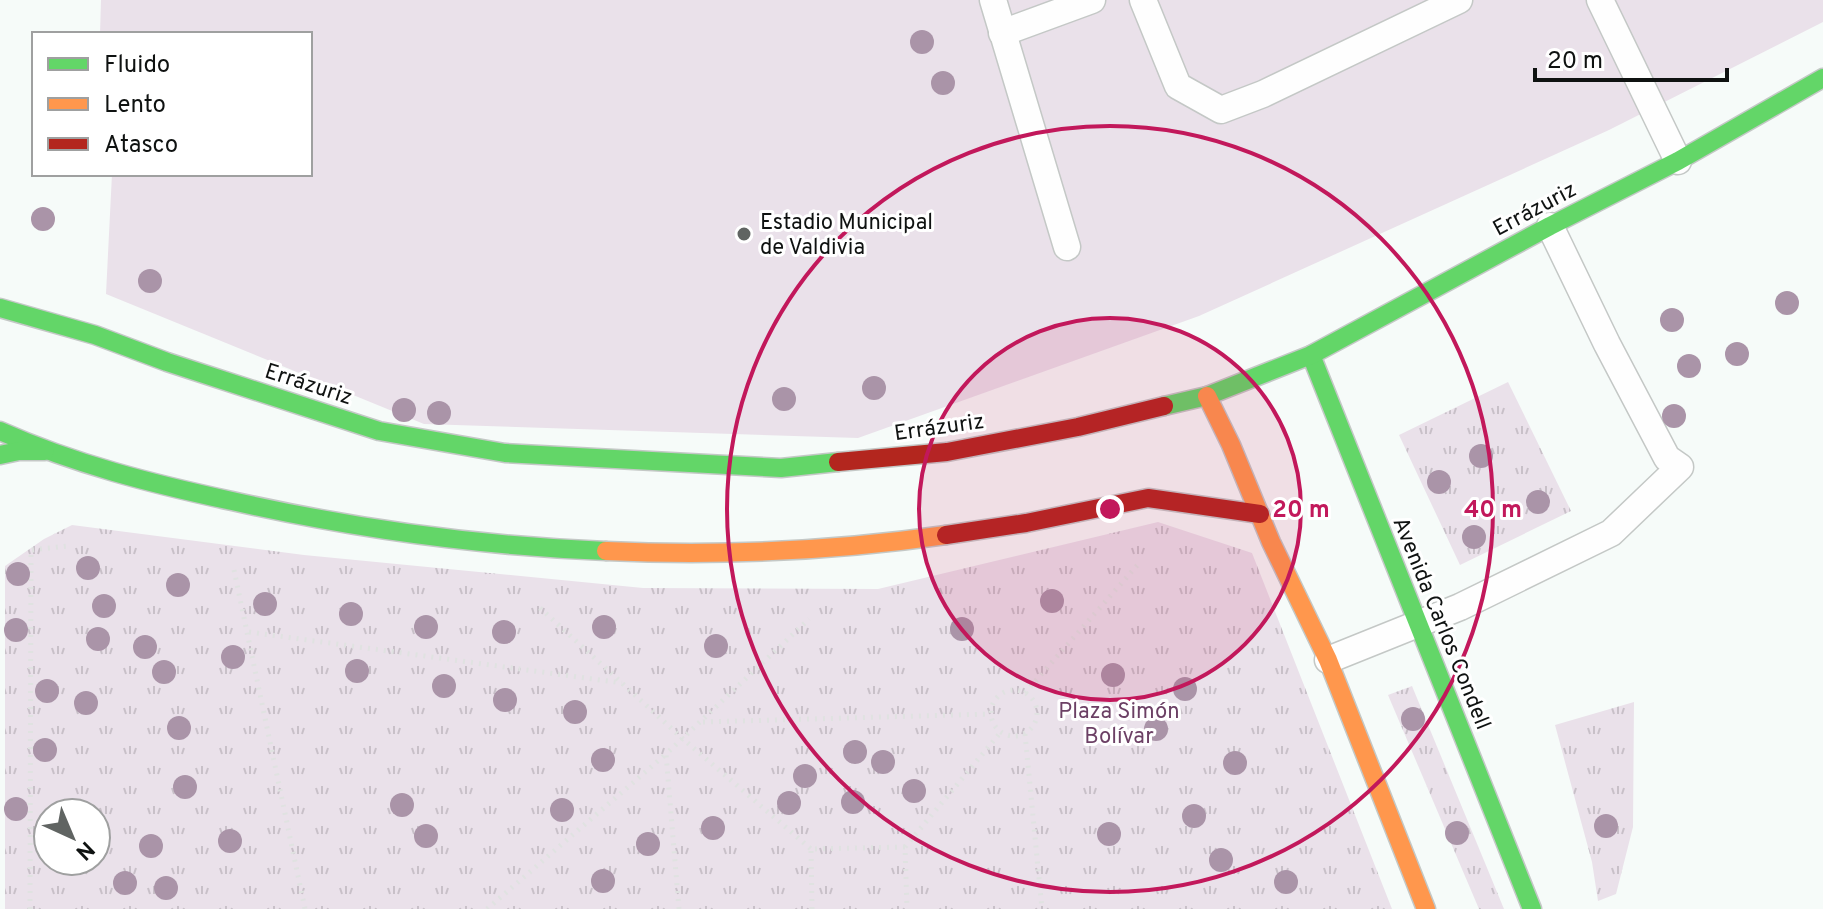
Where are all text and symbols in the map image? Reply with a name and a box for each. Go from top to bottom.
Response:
legend [32,32,312,176]
scale bar [1535,32,1727,82]
text: 20 m [1547,47,1603,77]
text: Fluido [104,51,170,81]
text: Lento [104,91,166,121]
text: Atasco [104,131,178,161]
street label: Errázuriz [1489,177,1581,243]
place label: Estadio Municipal de Valdivia [760,210,933,262]
marker: Estadio Municipal de Valdivia [735,225,753,243]
street label: Errázuriz [261,359,355,412]
street label: Errázuriz [893,409,986,448]
centre of rings [1096,495,1124,523]
text: 20 m [1272,496,1330,526]
text: 40 m [1464,496,1522,526]
street label: Avenida Carlos Condell [1386,514,1496,734]
park label: Plaza Simón Bolívar [1058,699,1180,751]
north arrow [32,797,112,877]
text: N [69,834,99,865]

